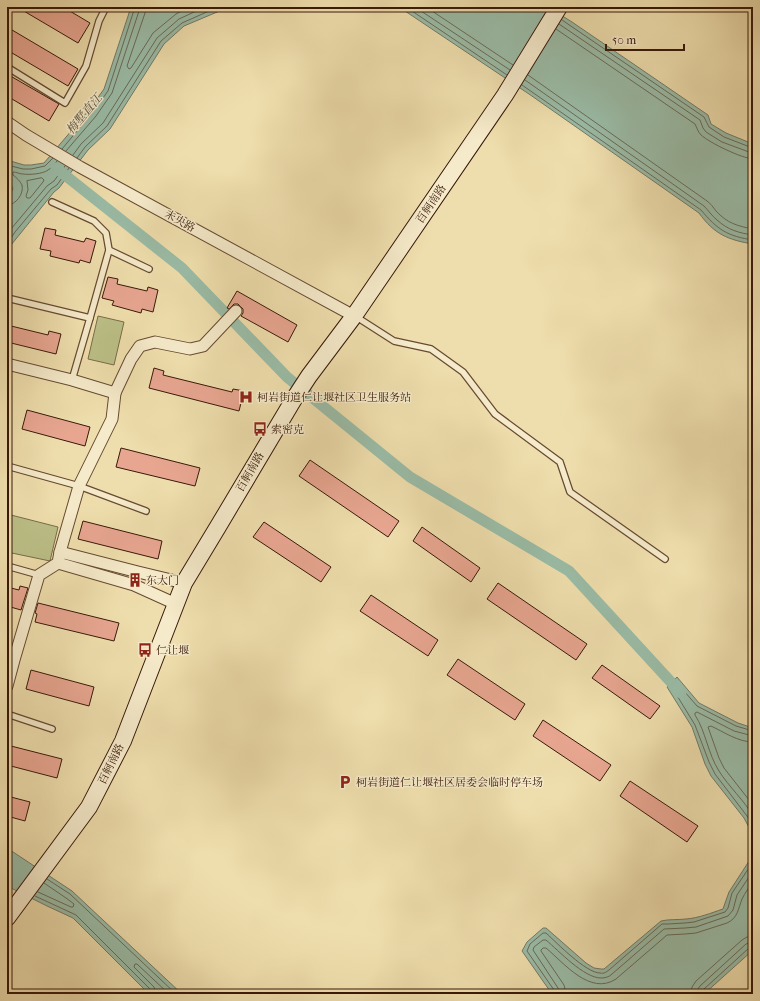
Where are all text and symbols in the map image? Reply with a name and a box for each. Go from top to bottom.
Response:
scale bar [606,26,684,52]
text: 50 m [612,33,636,47]
water label: 梅墅直江 [63,90,106,137]
street label: 百舸南路 [413,182,449,226]
street label: 未央路 [162,207,198,235]
hospital icon: 柯岩街道仁让堰社区卫生服务站 [238,389,254,405]
place label: 柯岩街道仁让堰社区卫生服务站 [257,391,411,404]
bus stop icon: 索密克 [252,421,268,437]
place label: 索密克 [271,423,304,436]
street label: 百舸南路 [233,450,267,494]
building icon: 东大门 [127,572,143,588]
place label: 东大门 [146,574,179,587]
bus stop icon: 仁让堰 [137,642,153,658]
place label: 仁让堰 [156,644,189,657]
street label: 百舸南路 [96,741,126,787]
parking icon: 柯岩街道仁让堰社区居委会临时停车场 [337,774,353,790]
place label: 柯岩街道仁让堰社区居委会临时停车场 [356,776,543,789]

